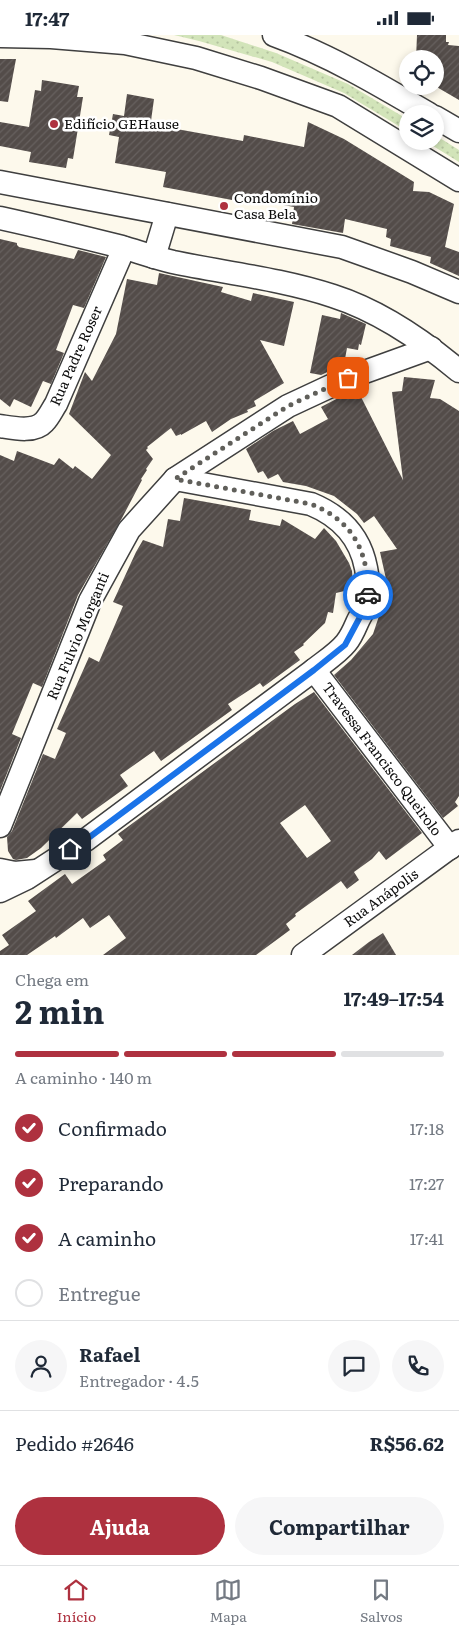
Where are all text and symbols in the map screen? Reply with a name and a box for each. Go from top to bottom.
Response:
text: 17:47 [25,4,69,32]
map controls [399,50,444,150]
button: locate [399,50,444,95]
button: layers [399,105,444,150]
place label: Edifício GEHause [64,113,179,133]
marker: Edifício GEHause [48,118,60,130]
place label: Condomínio Casa Bela [234,187,318,223]
marker: Condomínio Casa Bela [218,200,230,212]
street label: Rua Padre Roser [44,302,106,409]
pin [327,357,369,399]
icon: bag [334,364,362,392]
street label: Rua Fulvio Morganti [41,568,113,702]
courier [343,570,393,620]
icon: car [354,581,382,609]
street label: Travessa Francisco Queirolo [318,677,447,839]
pin [49,828,91,870]
icon: home [56,835,84,863]
street label: Rua Anápolis [339,863,422,931]
text: Chega em [15,967,89,991]
text: 17:49–17:54 [343,984,444,1012]
text: 2 min [15,986,104,1034]
text: A caminho · 140 m [15,1065,152,1089]
icon: check [15,1114,43,1142]
text: Confirmado [58,1114,167,1142]
text: 17:18 [410,1116,444,1140]
icon: check [15,1169,43,1197]
text: Preparando [58,1169,164,1197]
text: 17:27 [409,1171,444,1195]
icon: check [15,1224,43,1252]
text: A caminho [58,1224,156,1252]
text: 17:41 [410,1226,444,1250]
text: Entregue [58,1279,141,1307]
button: person [15,1340,67,1392]
text: Rafael [79,1340,140,1368]
button: chat [328,1340,380,1392]
button: phone [392,1340,444,1392]
text: Entregador · 4.5 [79,1368,199,1392]
text: Pedido #2646 [15,1429,134,1457]
text: R$56.62 [370,1429,444,1457]
button: Ajuda [15,1497,225,1555]
button: Compartilhar [235,1497,444,1555]
tab: Início [57,1576,96,1626]
tab: Mapa [209,1576,247,1626]
tab: Salvos [360,1576,402,1626]

